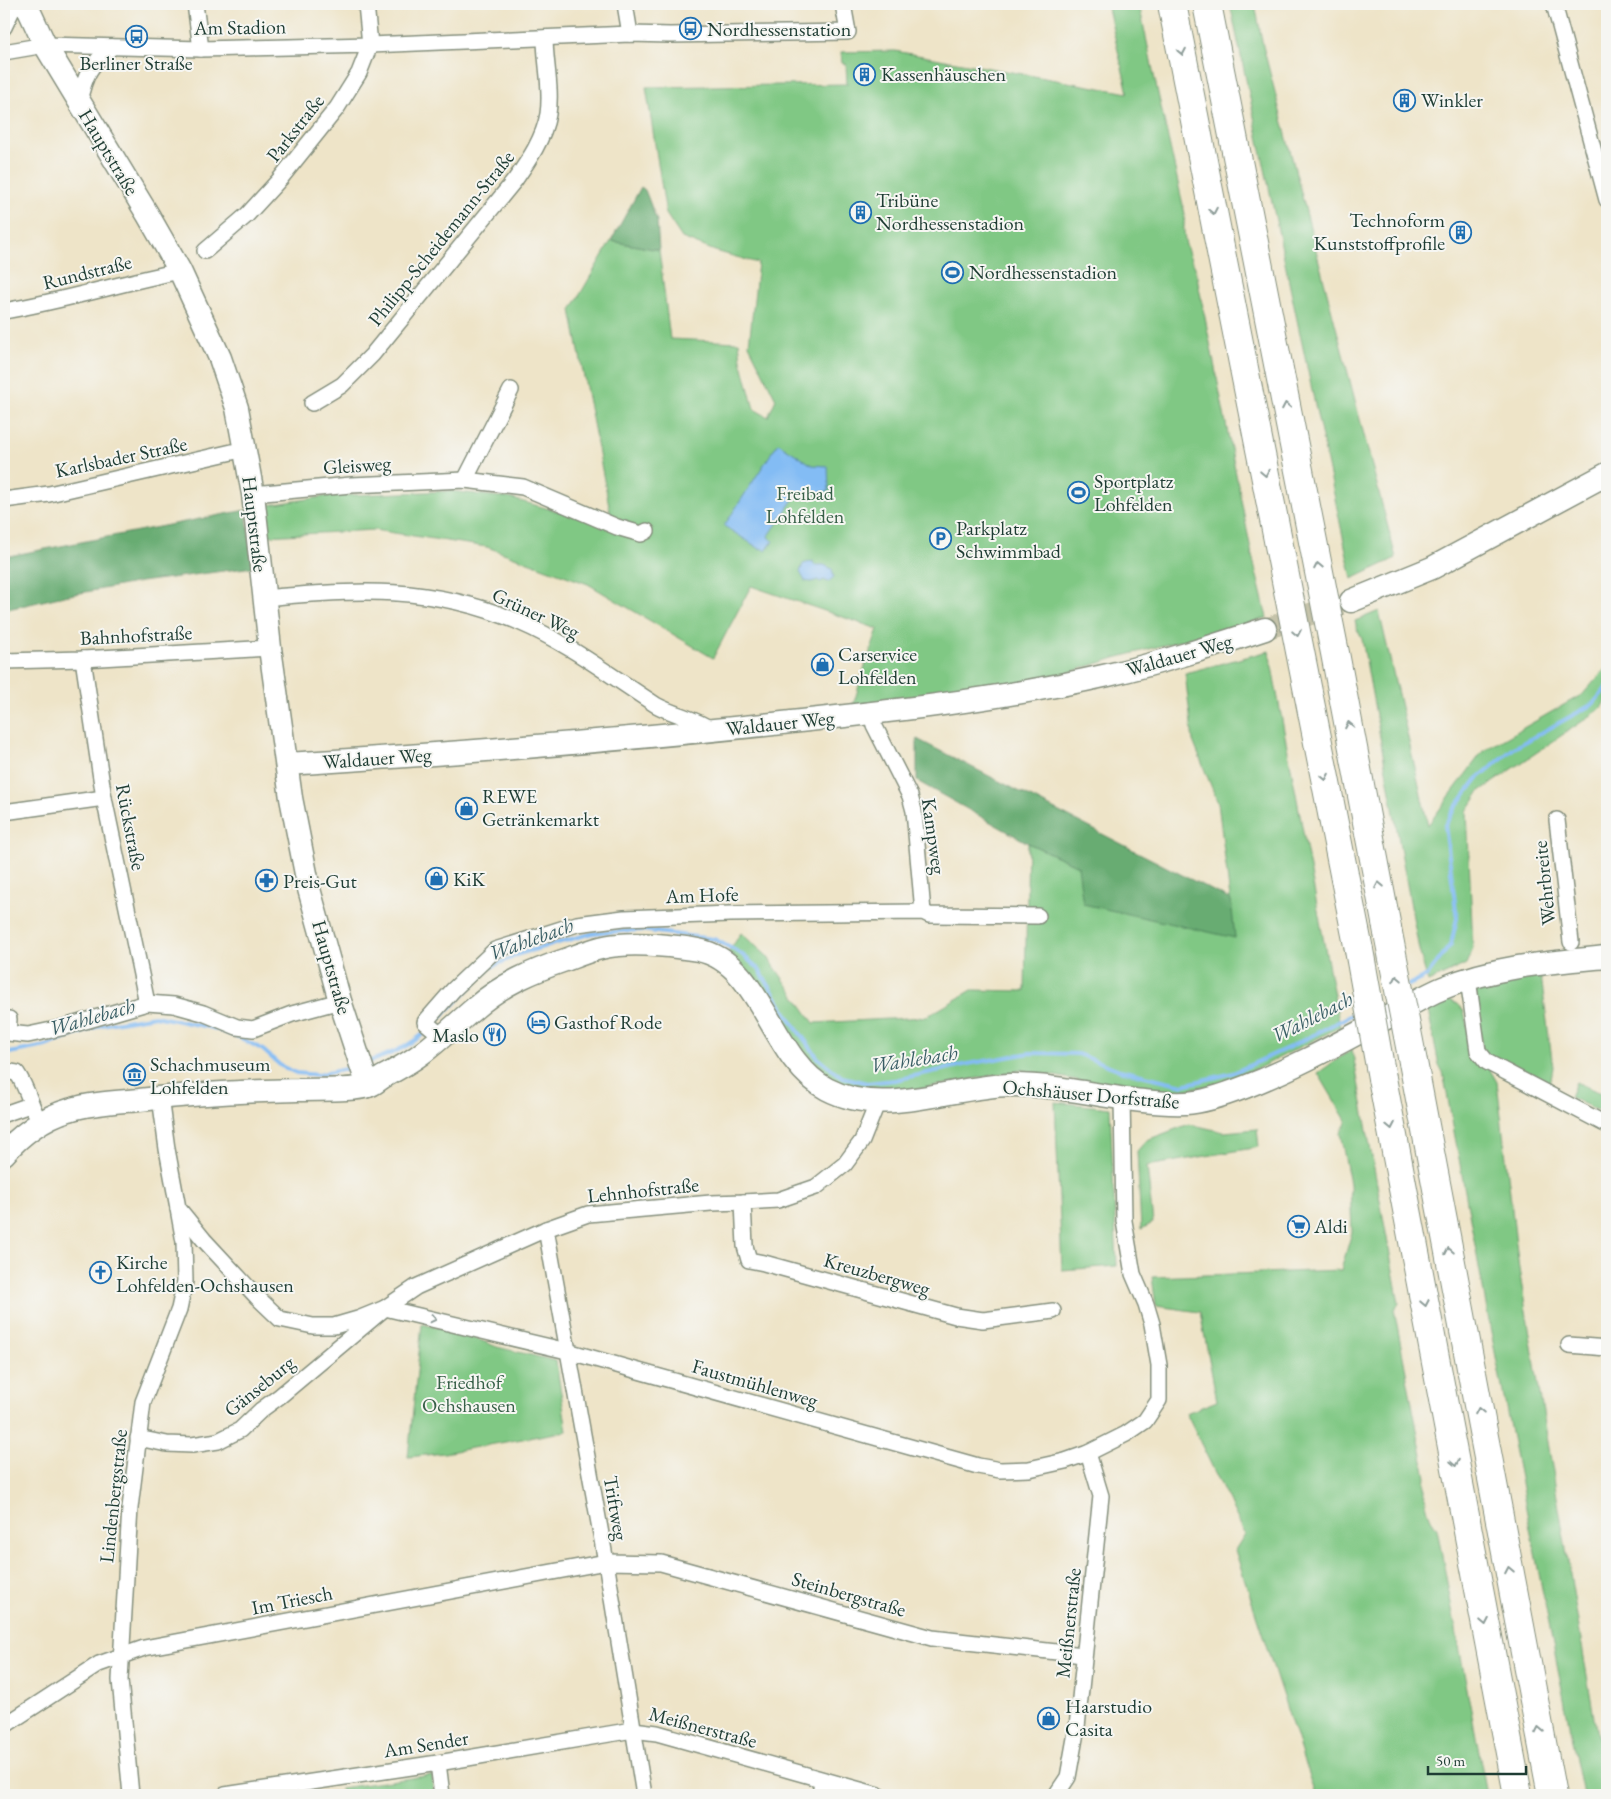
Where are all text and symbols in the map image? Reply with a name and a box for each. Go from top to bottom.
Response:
street label: Am Stadion [193,13,287,41]
place label: Nordhessenstation [707,16,852,42]
bus stop icon: Nordhessenstation [679,17,703,41]
bus stop icon: Berliner Straße [124,25,148,49]
one-way arrow [1176,47,1187,56]
place label: Berliner Straße [79,50,193,76]
place label: Kassenhäuschen [881,61,1006,87]
building icon: Kassenhäuschen [853,62,877,86]
place label: Winkler [1421,87,1483,113]
building icon: Winkler [1393,88,1417,112]
street label: Parkstraße [260,89,330,167]
street label: Hauptstraße [73,104,145,200]
street label: Philipp-Scheidemann-Straße [362,145,520,331]
place label: Tribüne Nordhessenstadion [876,187,1025,236]
building icon: Tribüne Nordhessenstadion [848,200,872,224]
one-way arrow [1208,207,1218,215]
place label: Technoform Kunststoffprofile [1313,207,1445,256]
building icon: Technoform Kunststoffprofile [1449,220,1473,244]
street label: Rundstraße [40,248,134,296]
place label: Nordhessenstadion [969,259,1118,285]
sports icon: Nordhessenstadion [941,260,965,284]
one-way arrow [1282,402,1292,411]
street label: Karlsbader Straße [53,430,190,484]
street label: Gleisweg [322,450,392,480]
place label: Sportplatz Lohfelden [1094,468,1174,517]
one-way arrow [1260,469,1270,478]
street label: Hauptstraße [236,474,274,574]
park label: Freibad Lohfelden [766,480,845,529]
sports icon: Sportplatz Lohfelden [1066,480,1090,504]
place label: Parkplatz Schwimmbad [956,515,1062,564]
parking icon: Parkplatz Schwimmbad [928,527,952,551]
one-way arrow [1313,561,1324,570]
street label: Grüner Weg [488,581,584,645]
street label: Bahnhofstraße [79,619,193,651]
street label: Waldauer Weg [1123,627,1235,683]
one-way arrow [1291,628,1302,637]
place label: Carservice Lohfelden [838,641,917,690]
shop icon: Carservice Lohfelden [810,653,834,677]
street label: Waldauer Weg [724,704,836,742]
one-way arrow [1344,721,1355,729]
street label: Waldauer Weg [322,741,433,775]
one-way arrow [1319,773,1330,782]
street label: Rückstraße [110,782,152,873]
place label: REWE Getränkemarkt [482,783,600,832]
shop icon: REWE Getränkemarkt [454,796,478,820]
street label: Kampweg [916,796,952,876]
street label: Wehrbreite [1527,839,1561,927]
place label: KiK [453,866,486,892]
shop icon: KiK [425,867,449,891]
place label: Preis-Gut [283,868,357,894]
pharmacy icon: Preis-Gut [255,869,279,893]
one-way arrow [1375,880,1385,889]
street label: Am Hofe [664,881,739,909]
water label: Wahlebach [485,911,577,966]
street label: Hauptstraße [306,917,358,1017]
one-way arrow [1393,975,1403,984]
water label: Wahlebach [1266,985,1357,1049]
water label: Wahlebach [46,991,138,1042]
place label: Gasthof Rode [554,1009,662,1035]
hotel icon: Gasthof Rode [526,1010,550,1034]
place label: Maslo [432,1022,479,1048]
restaurant icon: Maslo [483,1023,507,1047]
water label: Wahlebach [868,1038,960,1079]
place label: Schachmuseum Lohfelden [150,1051,271,1100]
museum icon: Schachmuseum Lohfelden [122,1063,146,1087]
street label: Ochshäuser Dorfstraße [1002,1073,1181,1115]
one-way arrow [1386,1122,1396,1130]
street label: Lehnhofstraße [586,1171,700,1209]
place label: Aldi [1313,1213,1348,1239]
supermarket icon: Aldi [1286,1214,1310,1238]
street label: Kreuzbergweg [821,1246,933,1302]
one-way arrow [1444,1247,1454,1256]
place label: Kirche Lohfelden-Ochshausen [116,1249,294,1298]
church icon: Kirche Lohfelden-Ochshausen [88,1261,112,1285]
one-way arrow [1419,1298,1429,1307]
one-way arrow [428,1313,437,1324]
street label: Gänseburg [218,1349,300,1422]
street label: Faustmühlenweg [689,1353,821,1413]
park label: Friedhof Ochshausen [422,1369,516,1418]
one-way arrow [1474,1406,1485,1415]
street label: Lindenbergstraße [93,1428,133,1564]
one-way arrow [1449,1458,1460,1467]
street label: Triftweg [598,1474,635,1543]
street label: Steinbergstraße [789,1565,909,1623]
street label: Meißnerstraße [1049,1566,1087,1679]
one-way arrow [1505,1566,1515,1575]
street label: Im Triesch [249,1579,335,1621]
one-way arrow [1480,1618,1490,1627]
place label: Haarstudio Casita [1065,1693,1152,1742]
street label: Meißnerstraße [646,1700,760,1754]
shop icon: Haarstudio Casita [1037,1706,1061,1730]
street label: Am Sender [381,1724,471,1764]
one-way arrow [1535,1726,1545,1735]
scale bar [1428,1744,1526,1776]
text: 50 m [1436,1751,1465,1770]

